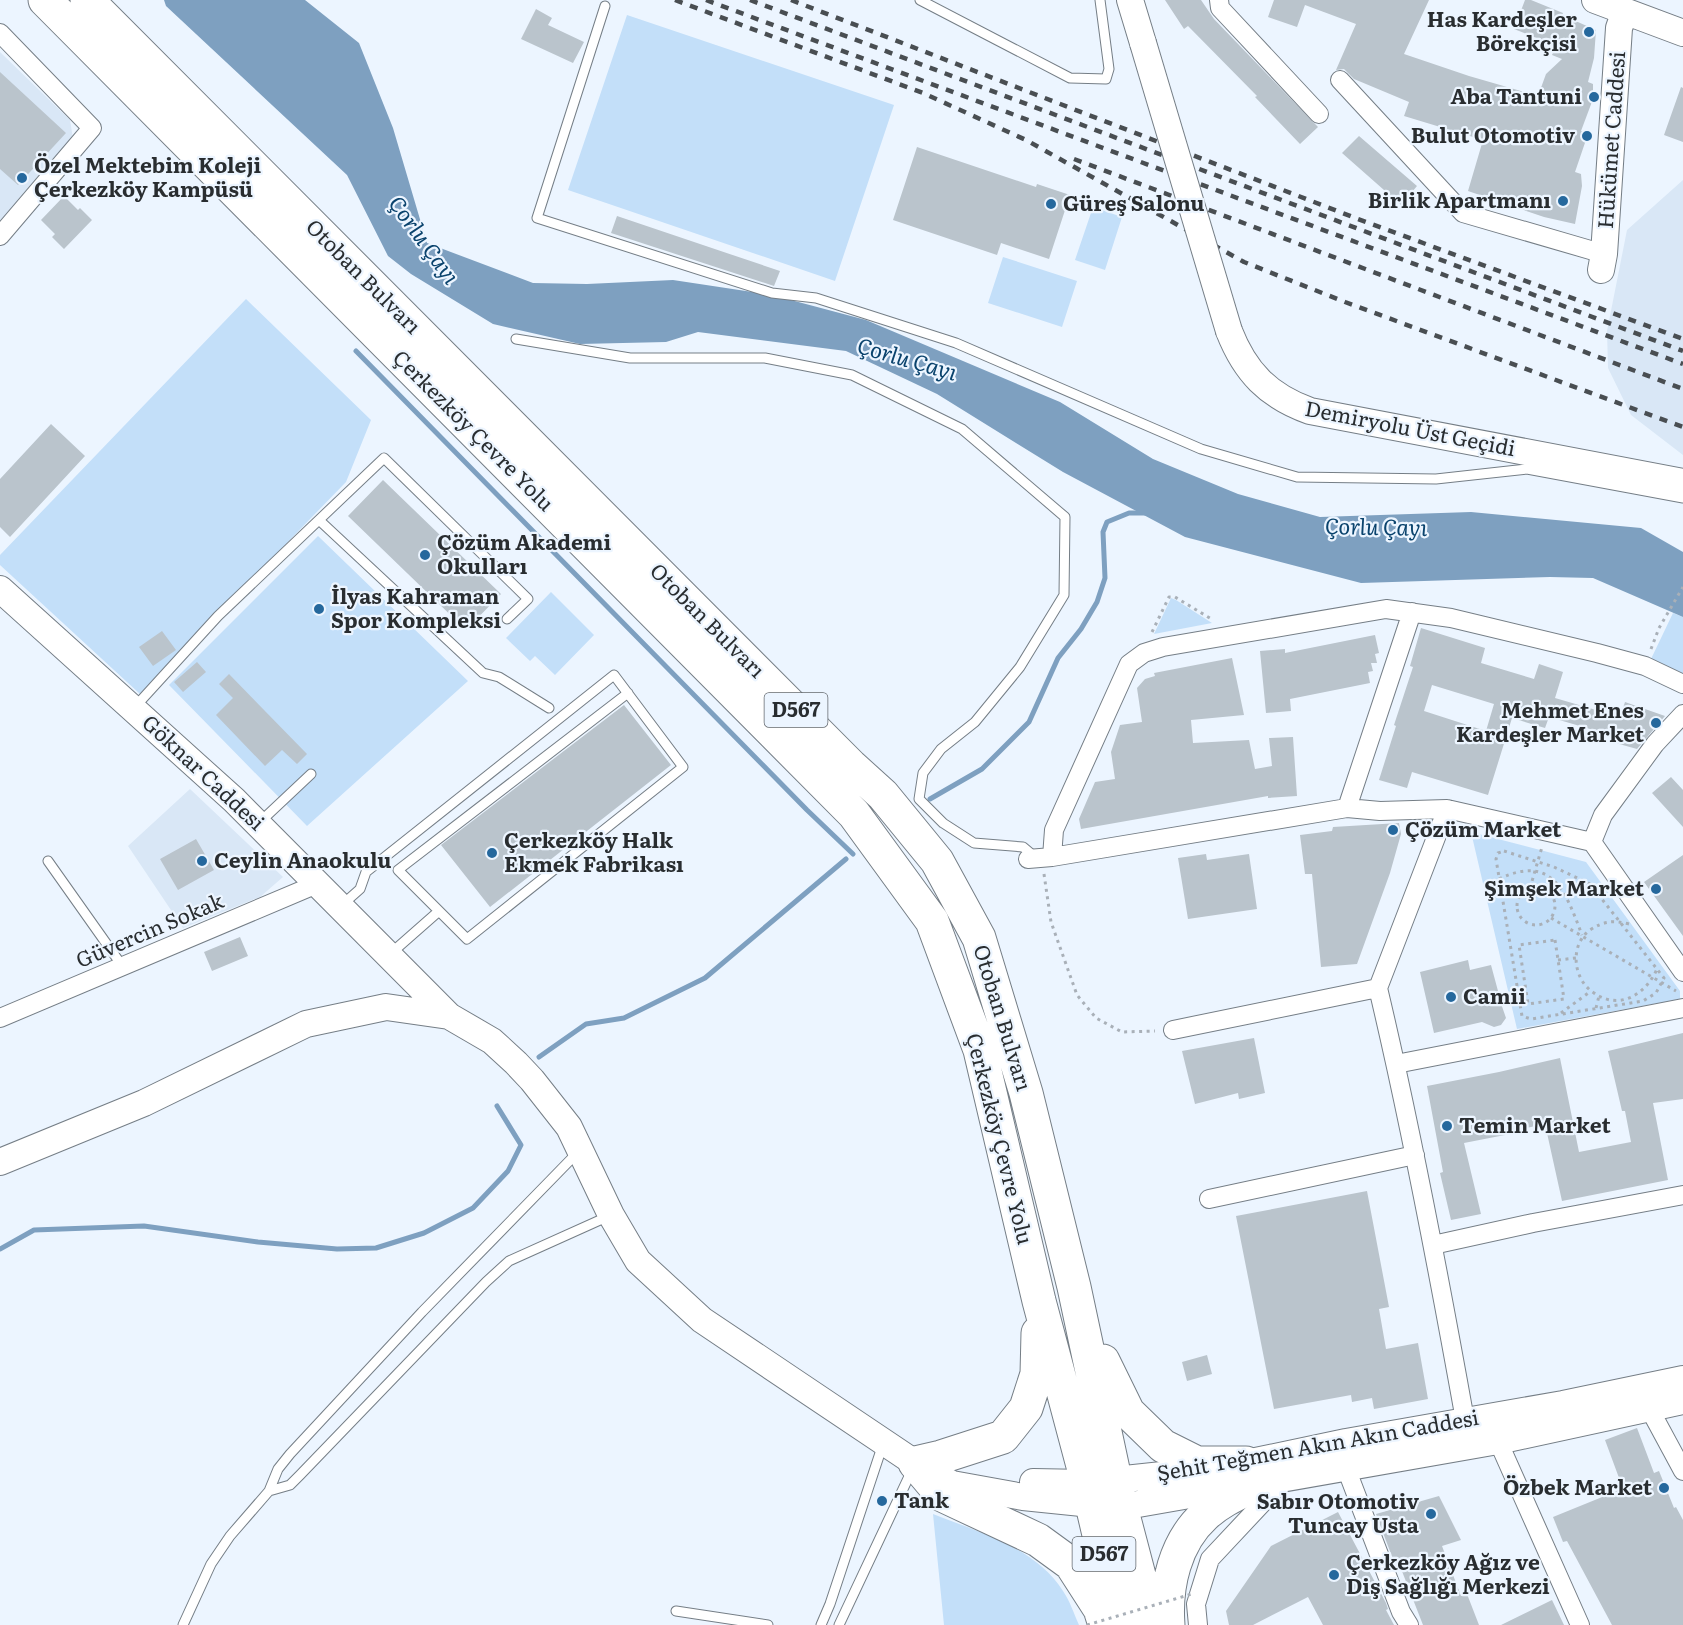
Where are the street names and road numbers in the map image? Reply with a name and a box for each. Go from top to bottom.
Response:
street label: Hükümet Caddesi [1588,50,1631,230]
street label: Otoban Bulvarı [300,211,429,340]
street label: Çerkezköy Çevre Yolu [387,342,562,517]
street label: Demiryolu Üst Geçidi [1303,391,1518,462]
street label: Otoban Bulvarı [644,555,773,684]
road number: D567 [764,693,828,727]
street label: Göknar Caddesi [136,706,273,836]
street label: Güvercin Sokak [70,884,228,974]
street label: Otoban Bulvarı [967,940,1041,1094]
street label: Çerkezköy Çevre Yolu [960,1029,1043,1247]
street label: Şehit Teğmen Akın Akın Caddesi [1154,1400,1481,1487]
road number: D567 [1072,1537,1136,1571]

